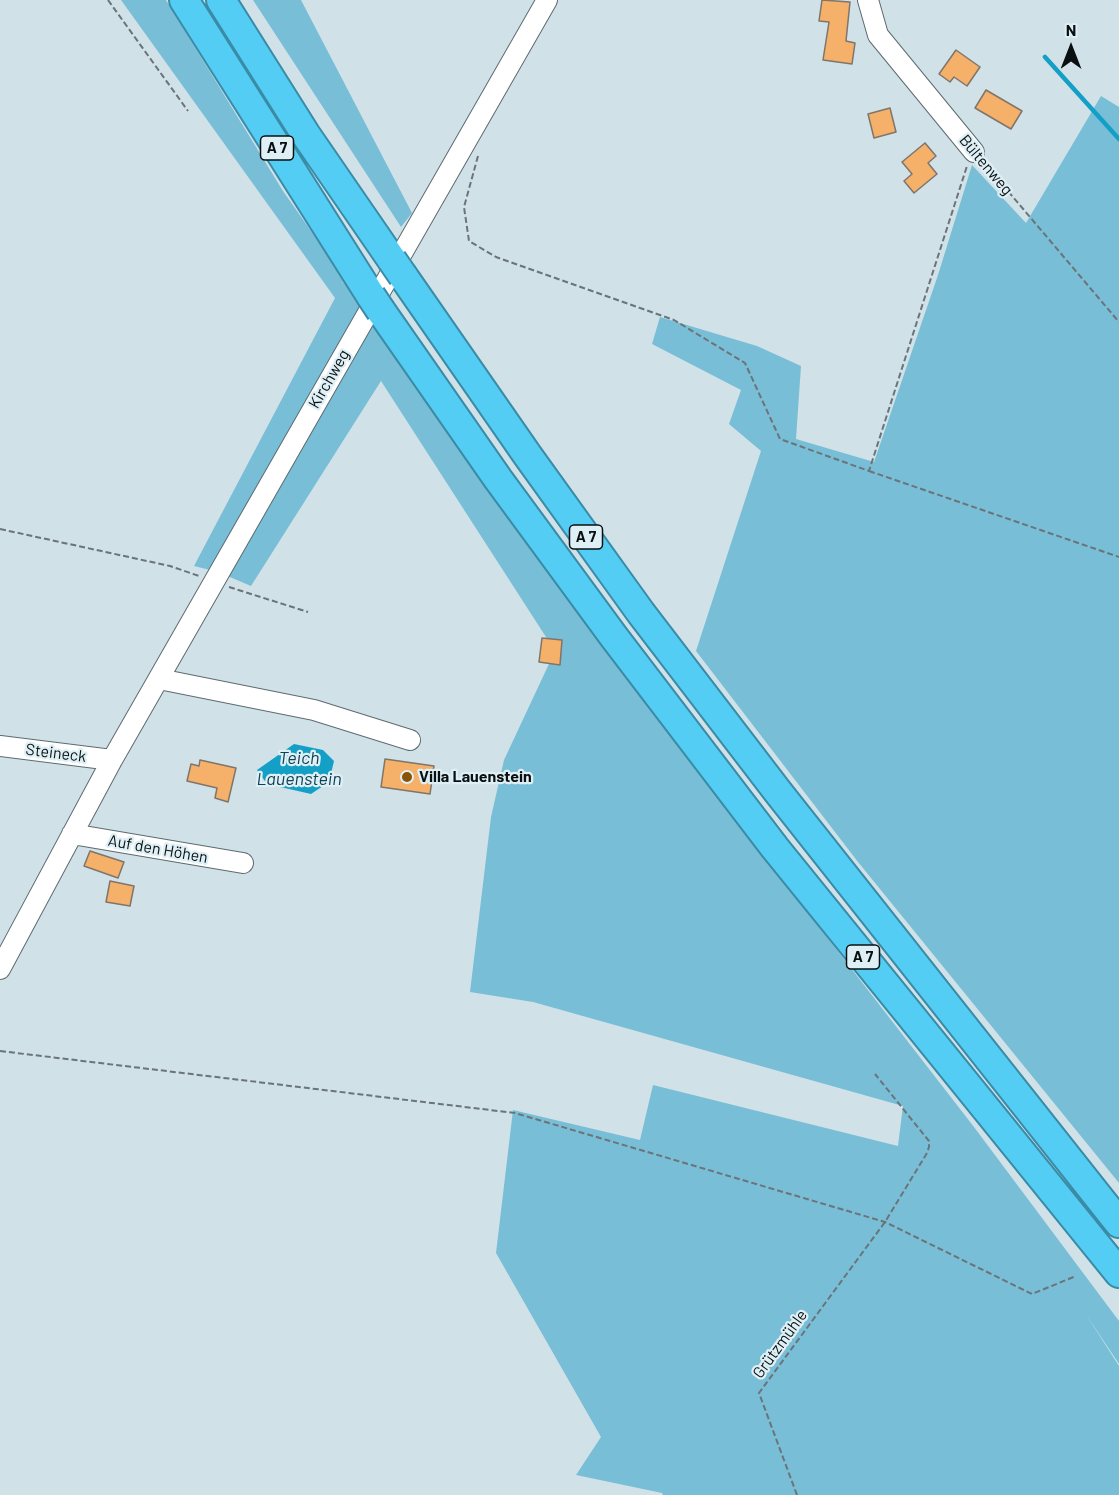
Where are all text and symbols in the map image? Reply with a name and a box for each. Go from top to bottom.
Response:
north arrow [1041,18,1101,78]
text: N [1066,20,1076,39]
street label: Bültenweg [955,131,1017,199]
road number: A 7 [260,136,294,160]
street label: Kirchweg [304,346,354,412]
road number: A 7 [570,525,602,549]
street label: Steineck [25,740,87,766]
water label: Teich Lauenstein [256,747,342,789]
place label: Villa Lauenstein [419,767,532,787]
marker: Villa Lauenstein [400,770,414,784]
street label: Auf den Höhen [107,831,209,867]
road number: A 7 [846,945,880,969]
street label: Grützmühle [749,1306,811,1382]

